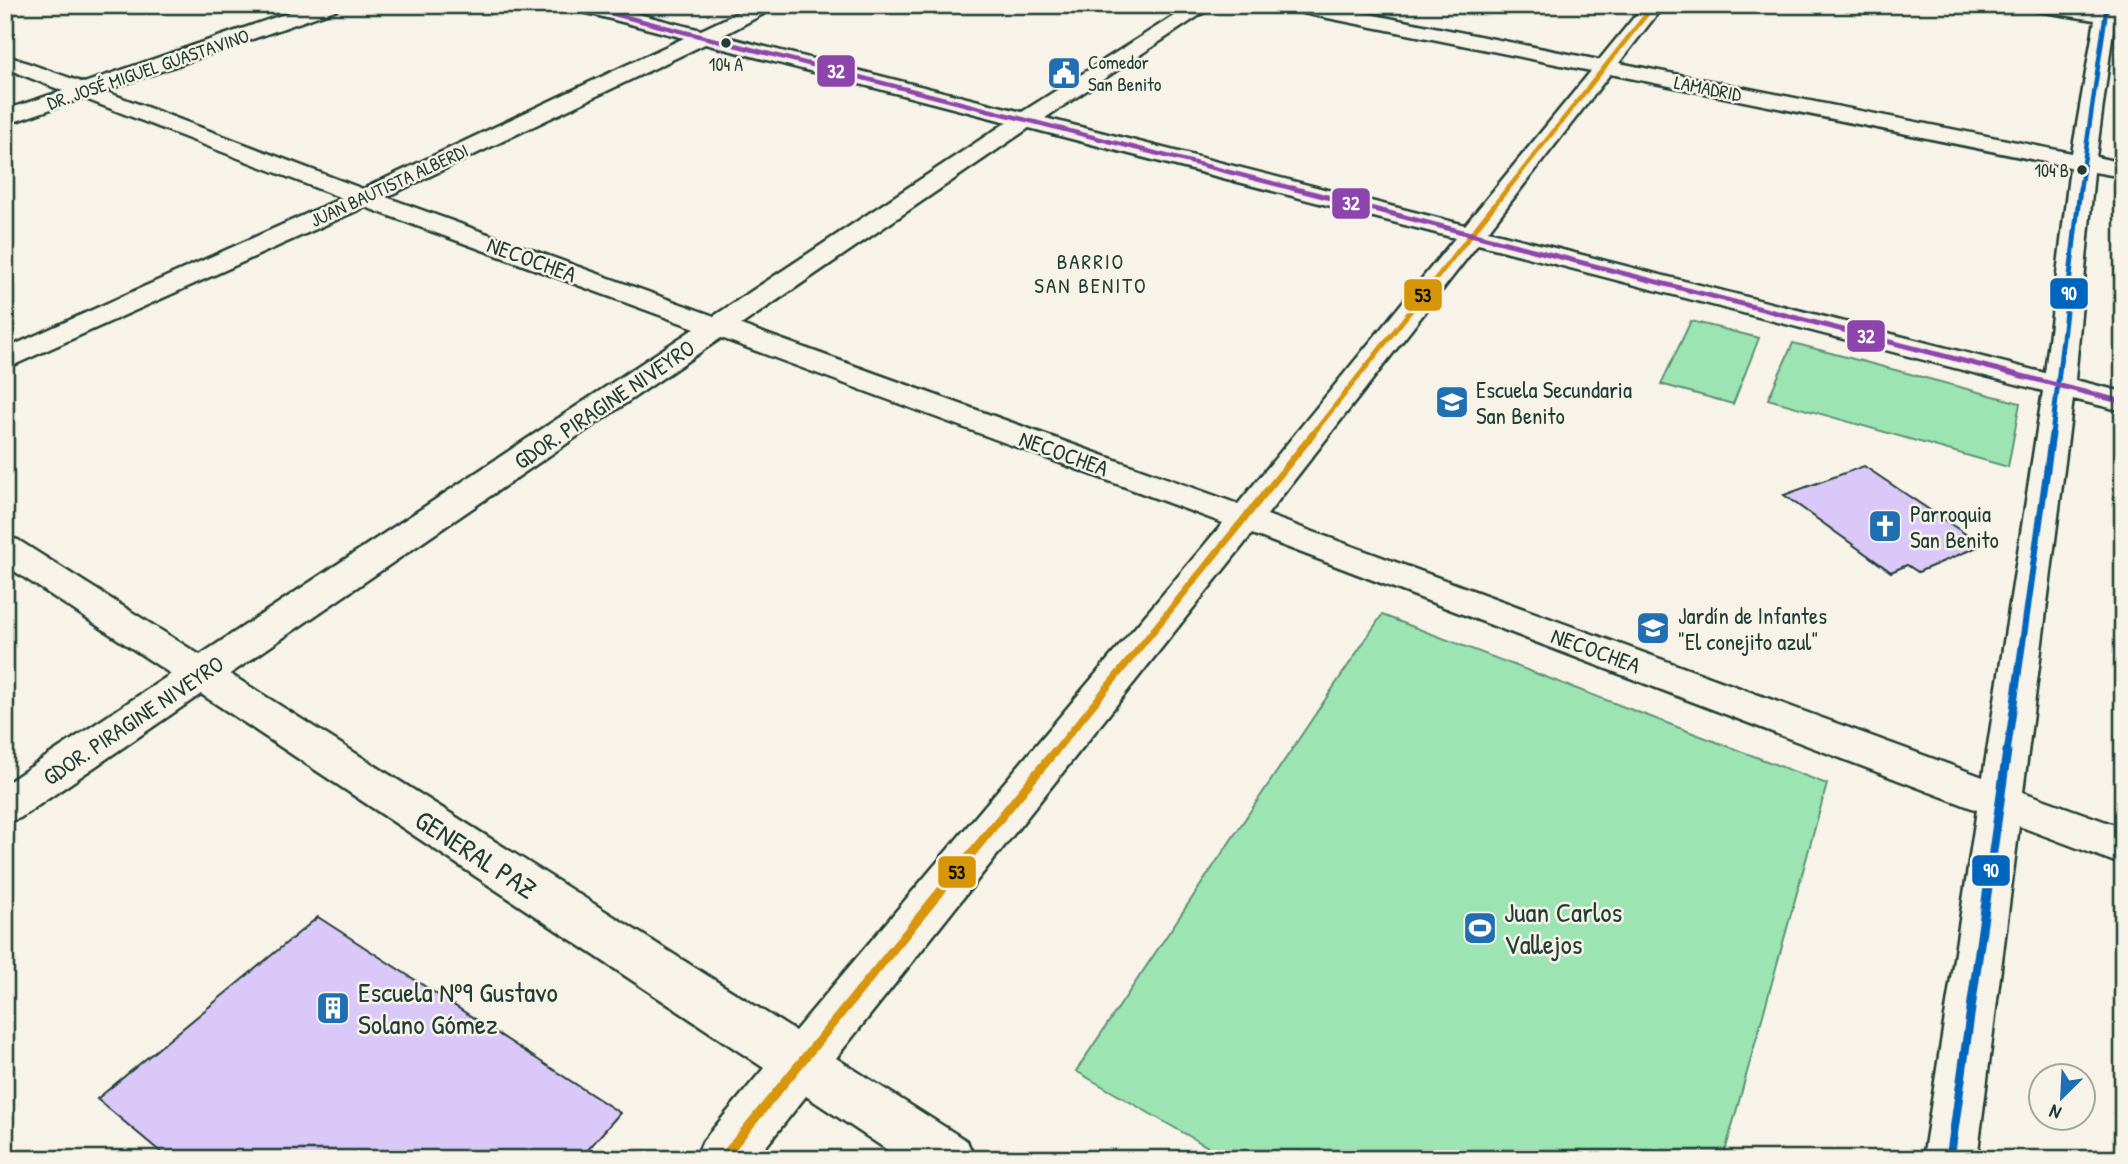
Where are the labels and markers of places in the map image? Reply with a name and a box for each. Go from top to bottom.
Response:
marker: 104 A [719,36,733,50]
place label: Comedor San Benito [1088,49,1162,97]
place label: 104 A [709,52,743,77]
public building icon: Comedor San Benito [1045,54,1083,92]
place label: 104 B [2034,158,2069,183]
marker: 104 B [2075,163,2089,177]
place label: Escuela Secundaria San Benito [1476,374,1632,431]
school or university icon: Escuela Secundaria San Benito [1433,383,1471,421]
place label: Parroquia San Benito [1910,498,1999,555]
church icon: Parroquia San Benito [1866,507,1904,545]
place label: Jardín de Infantes "El conejito azul" [1678,600,1827,657]
school or university icon: Jardín de Infantes "El conejito azul" [1634,609,1672,647]
place label: Juan Carlos Vallejos [1504,893,1622,963]
sports icon: Juan Carlos Vallejos [1461,909,1499,947]
place label: Escuela Nº9 Gustavo Solano Gómez [358,973,558,1043]
building icon: Escuela Nº9 Gustavo Solano Gómez [314,989,352,1027]

